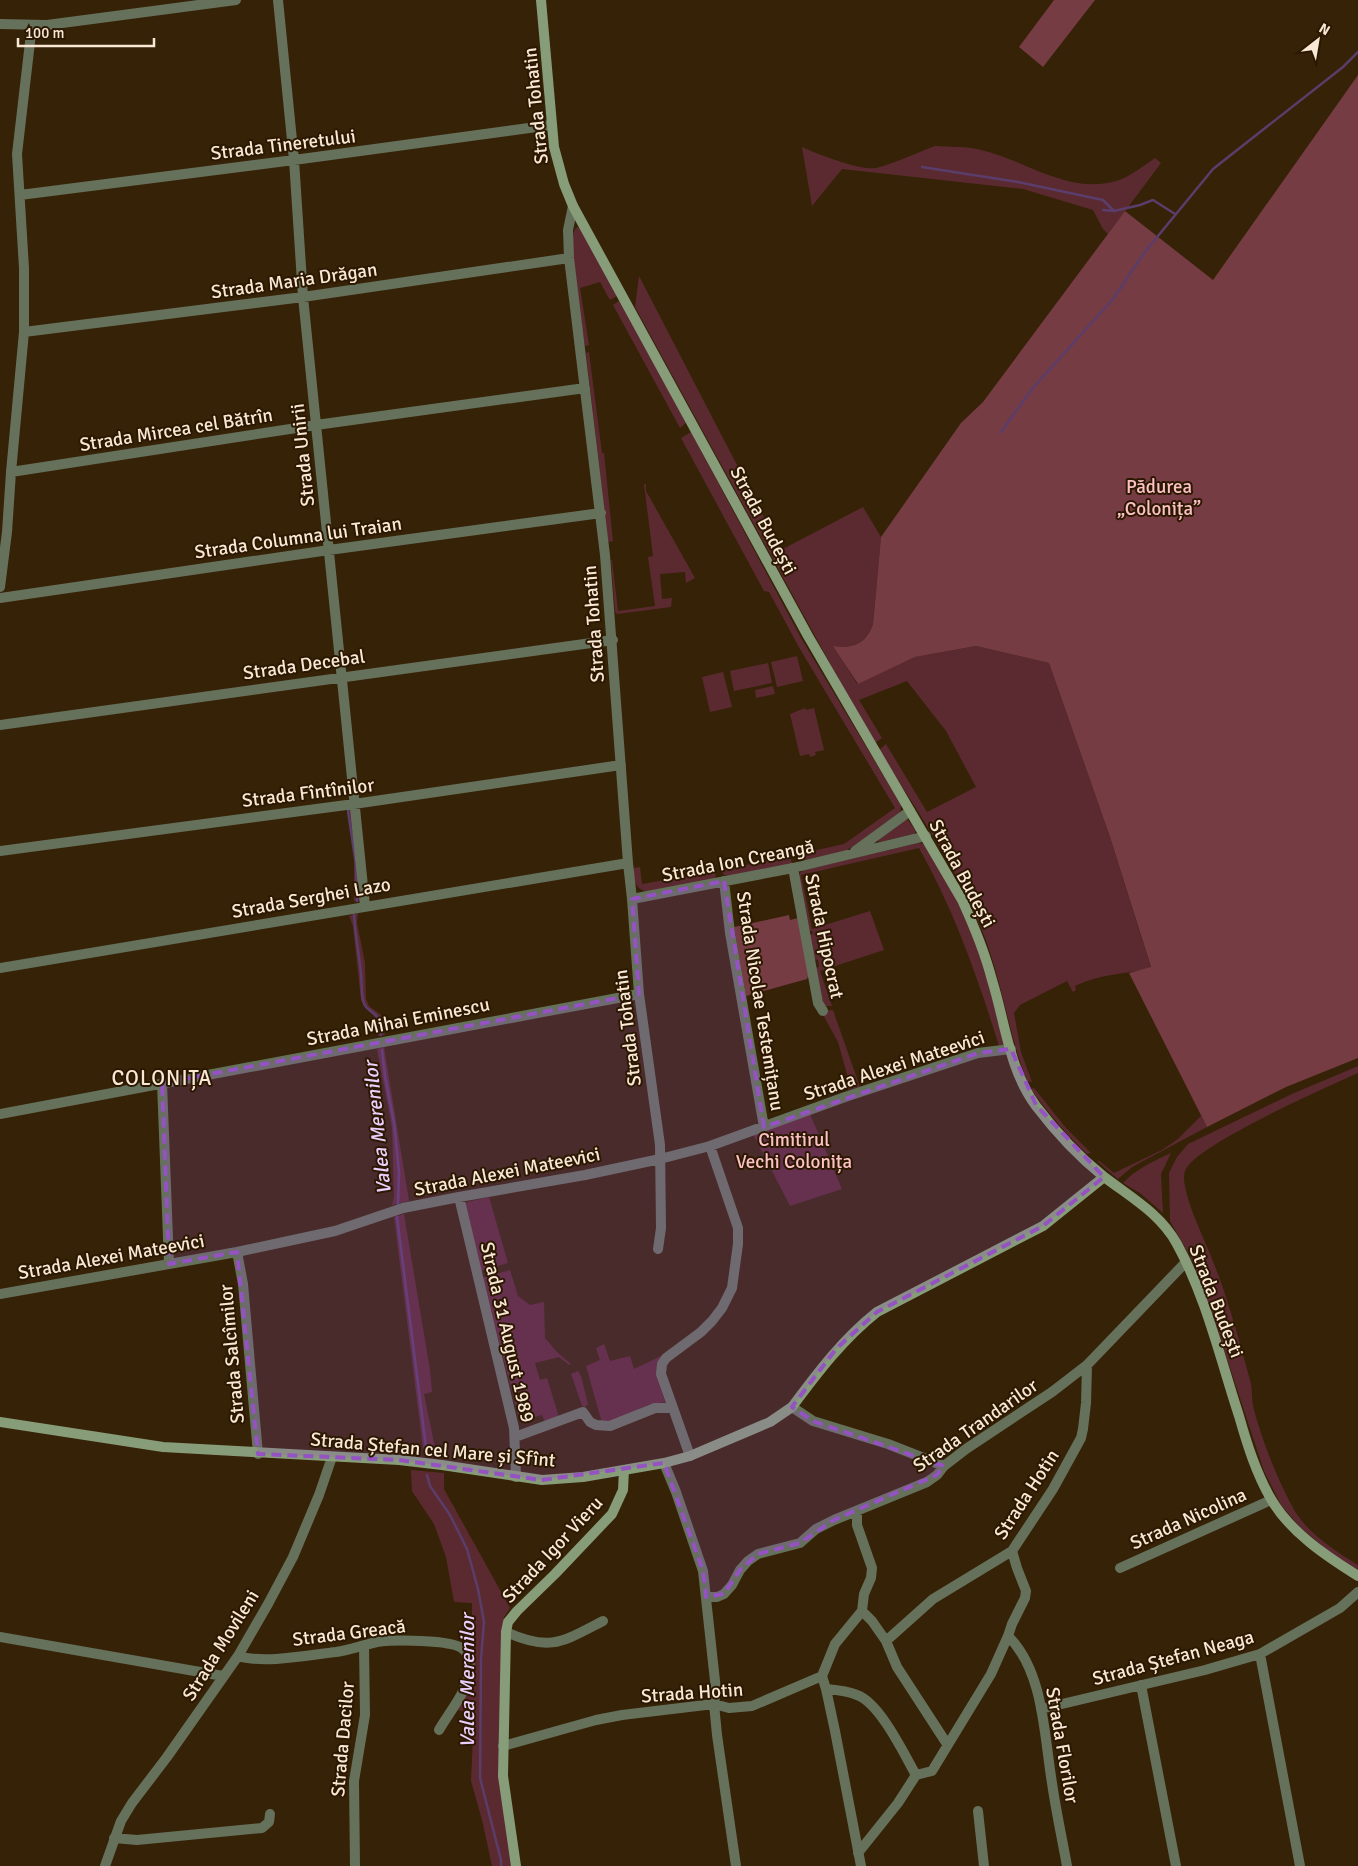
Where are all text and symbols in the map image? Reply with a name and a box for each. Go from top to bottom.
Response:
scale bar [18,15,154,47]
north arrow [1293,15,1343,65]
text: N [1316,19,1333,39]
text: 100 m [25,24,65,42]
street label: Strada Tohatin [518,46,554,165]
street label: Strada Tineretului [209,124,357,166]
street label: Strada Maria Drăgan [210,257,379,305]
street label: Strada Unirii [286,402,320,508]
street label: Strada Mircea cel Bătrîn [78,403,274,457]
street label: Strada Budești [725,462,802,579]
park label: Pădurea „Colonița” [1117,475,1201,521]
street label: Strada Columna lui Traian [193,512,403,564]
street label: Strada Tohatin [578,565,610,683]
street label: Strada Decebal [242,645,367,685]
street label: Strada Fîntînilor [241,773,376,813]
street label: Strada Budești [924,815,1001,932]
street label: Strada Ion Creangă [660,834,816,888]
street label: Strada Hipocrat [799,871,849,1001]
street label: Strada Serghei Lazo [230,872,393,924]
street label: Strada Nicolae Testemițanu [731,890,789,1113]
street label: Strada Tohatin [609,968,647,1088]
street label: Strada Mihai Eminescu [305,992,492,1051]
street label: Strada Alexei Mateevici [801,1025,988,1107]
water label: Valea Merenilor [358,1057,397,1196]
district label: COLONIȚA [112,1065,212,1091]
park label: Cimitirul Vechi Colonița [736,1128,852,1174]
street label: Strada Alexei Mateevici [412,1142,602,1202]
street label: Strada Alexei Mateevici [16,1229,206,1285]
street label: Strada 31 August 1989 [475,1240,539,1425]
street label: Strada Budești [1183,1241,1249,1361]
street label: Strada Salcîmilor [214,1283,250,1425]
street label: Strada Trandarilor [908,1374,1043,1478]
street label: Strada Ștefan cel Mare și Sfînt [309,1427,557,1473]
street label: Strada Hotin [989,1445,1065,1544]
street label: Strada Nicolina [1126,1483,1250,1555]
street label: Strada Igor Vieru [497,1491,608,1608]
street label: Strada Movileni [177,1586,265,1706]
water label: Valea Merenilor [455,1611,480,1748]
street label: Strada Greacă [291,1614,407,1652]
street label: Strada Ștefan Neaga [1090,1625,1257,1691]
street label: Strada Hotin [640,1677,744,1709]
street label: Strada Dacilor [326,1680,360,1798]
street label: Strada Florilor [1040,1685,1084,1805]

